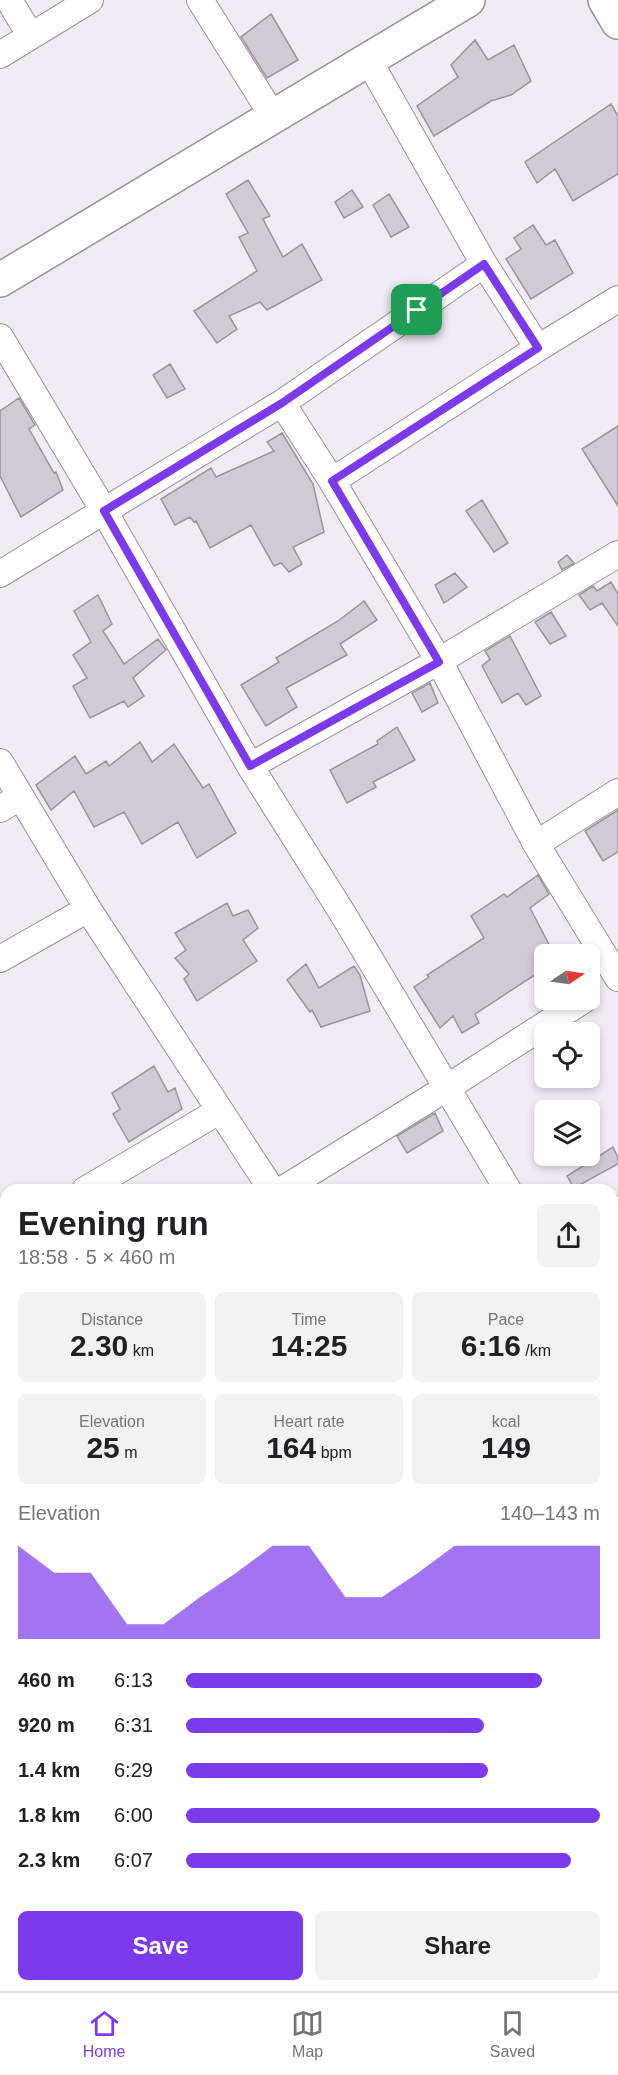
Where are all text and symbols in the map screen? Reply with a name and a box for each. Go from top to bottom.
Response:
pin [391,284,442,335]
icon: arrive [400,293,433,326]
north arrow [534,944,600,1010]
map controls [534,944,600,1166]
button: locate [534,1022,600,1088]
button: layers [534,1100,600,1166]
button: share [537,1204,600,1267]
text: Evening run [18,1205,209,1242]
text: 18:58 · 5 × 460 m [18,1246,175,1268]
text: Distance [81,1311,143,1328]
text: Time [292,1311,326,1328]
text: Pace [488,1311,524,1328]
text: 2.30 [70,1329,128,1362]
text: 14:25 [271,1329,347,1362]
text: 6:16 [461,1329,521,1362]
text: km [128,1342,154,1359]
text: /km [521,1342,551,1359]
text: Elevation [79,1413,145,1430]
text: Heart rate [273,1413,345,1430]
text: kcal [492,1413,520,1430]
text: 25 [86,1431,120,1464]
text: 164 [266,1431,316,1464]
text: 149 [481,1431,531,1464]
text: m [120,1444,138,1461]
text: bpm [316,1444,352,1461]
text: Elevation [18,1502,100,1524]
text: 140–143 m [500,1502,600,1524]
text: 460 m [18,1669,75,1691]
text: 6:13 [114,1669,153,1691]
text: 920 m [18,1714,75,1736]
text: 6:31 [114,1714,153,1736]
text: 1.4 km [18,1759,80,1781]
text: 6:29 [114,1759,153,1781]
text: 1.8 km [18,1804,80,1826]
text: 6:00 [114,1804,153,1826]
text: 2.3 km [18,1849,80,1871]
text: 6:07 [114,1849,153,1871]
button: Save [18,1911,303,1980]
button: Share [315,1911,600,1980]
tab: Home [83,2007,126,2061]
tab: Map [291,2007,324,2061]
tab: Saved [490,2007,535,2061]

